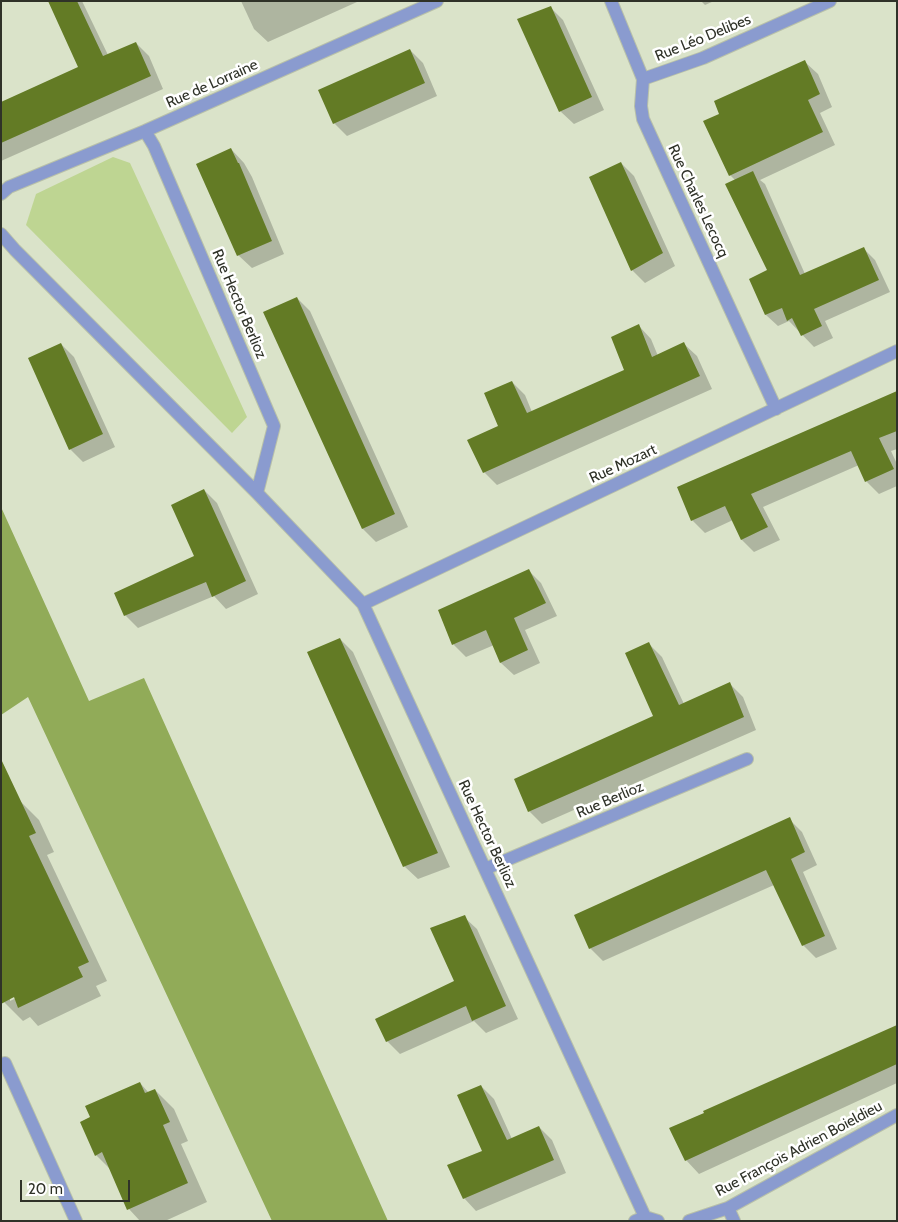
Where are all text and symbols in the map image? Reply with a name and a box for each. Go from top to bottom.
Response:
street label: Rue Léo Delibes [652,11,754,65]
street label: Rue de Lorraine [163,56,261,112]
street label: Rue Charles Lecocq [664,142,732,260]
street label: Rue Hector Berlioz [208,247,270,361]
street label: Rue Mozart [587,441,659,487]
street label: Rue Hector Berlioz [454,777,520,891]
street label: Rue Berlioz [574,778,646,822]
street label: Rue François Adrien Boieldieu [713,1097,885,1201]
scale bar [22,1170,132,1202]
text: 20 m [28,1180,63,1198]

